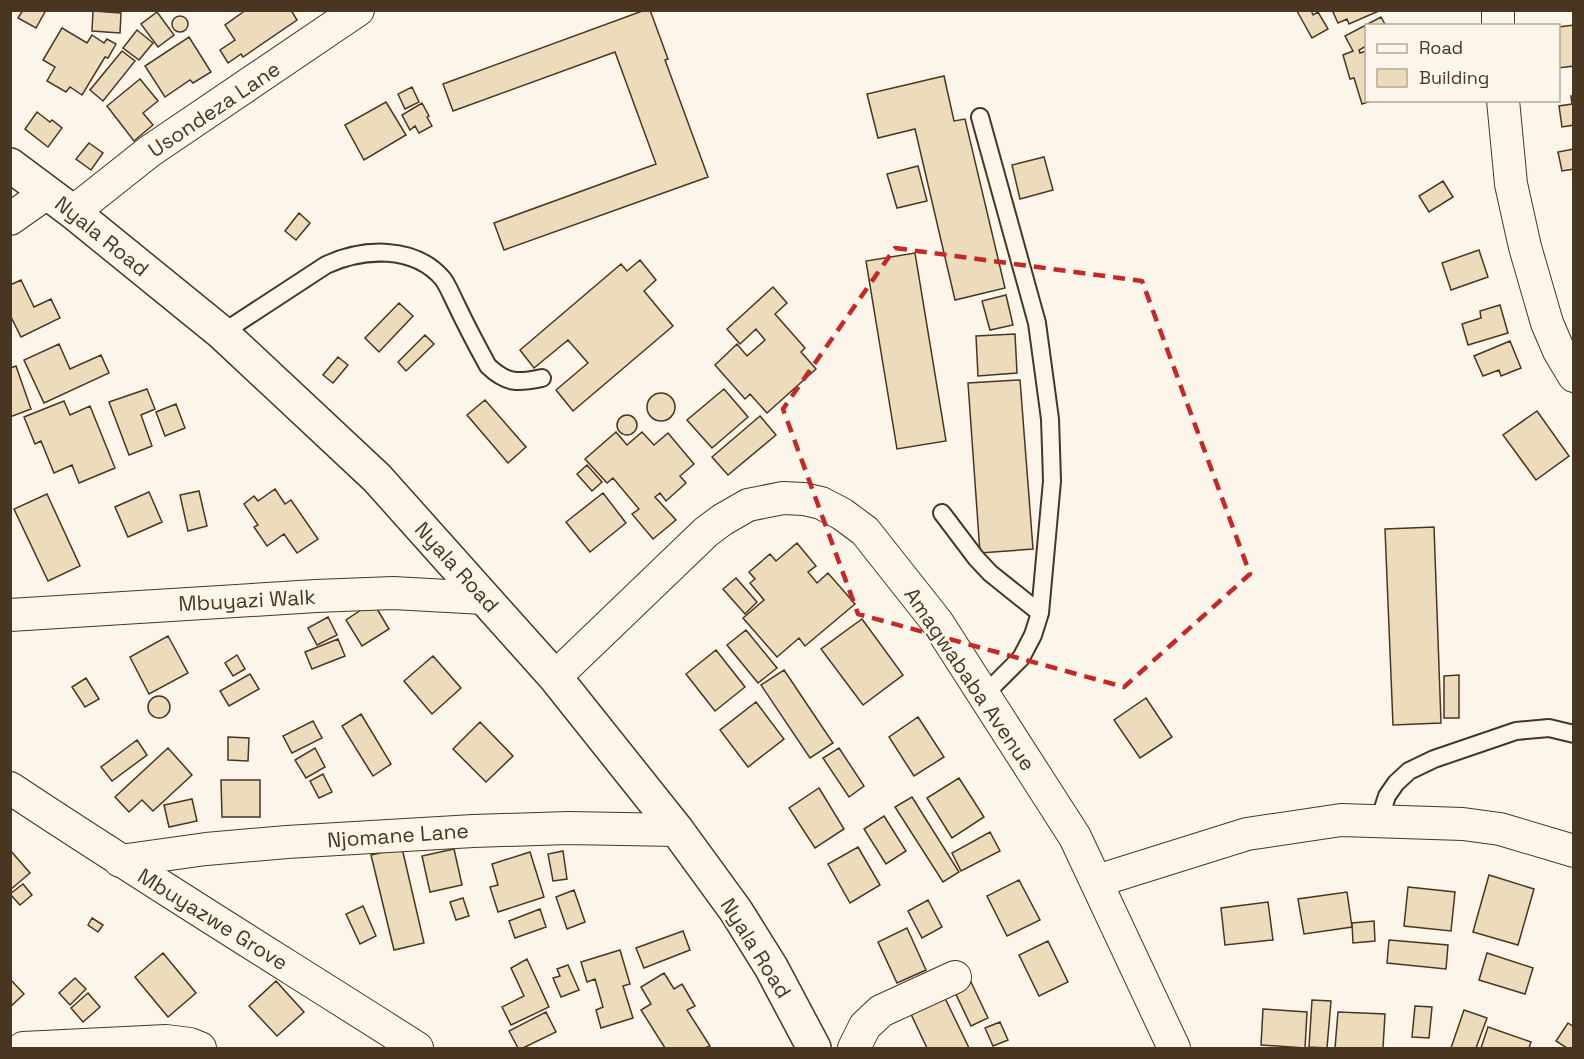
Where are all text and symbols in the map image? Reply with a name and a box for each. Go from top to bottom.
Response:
legend [1365,24,1560,102]
text: Road [1419,36,1463,59]
street label: Usondeza Lane [143,55,285,163]
text: Building [1419,66,1489,89]
street label: Nyala Road [50,190,154,282]
street label: Nyala Road [409,516,505,618]
street label: Amagwababa Avenue [898,582,1042,776]
street label: Mbuyazi Walk [178,583,316,617]
street label: Njomane Lane [326,817,470,853]
street label: Mbuyazwe Grove [133,862,293,976]
street label: Nyala Road [715,893,797,1003]

